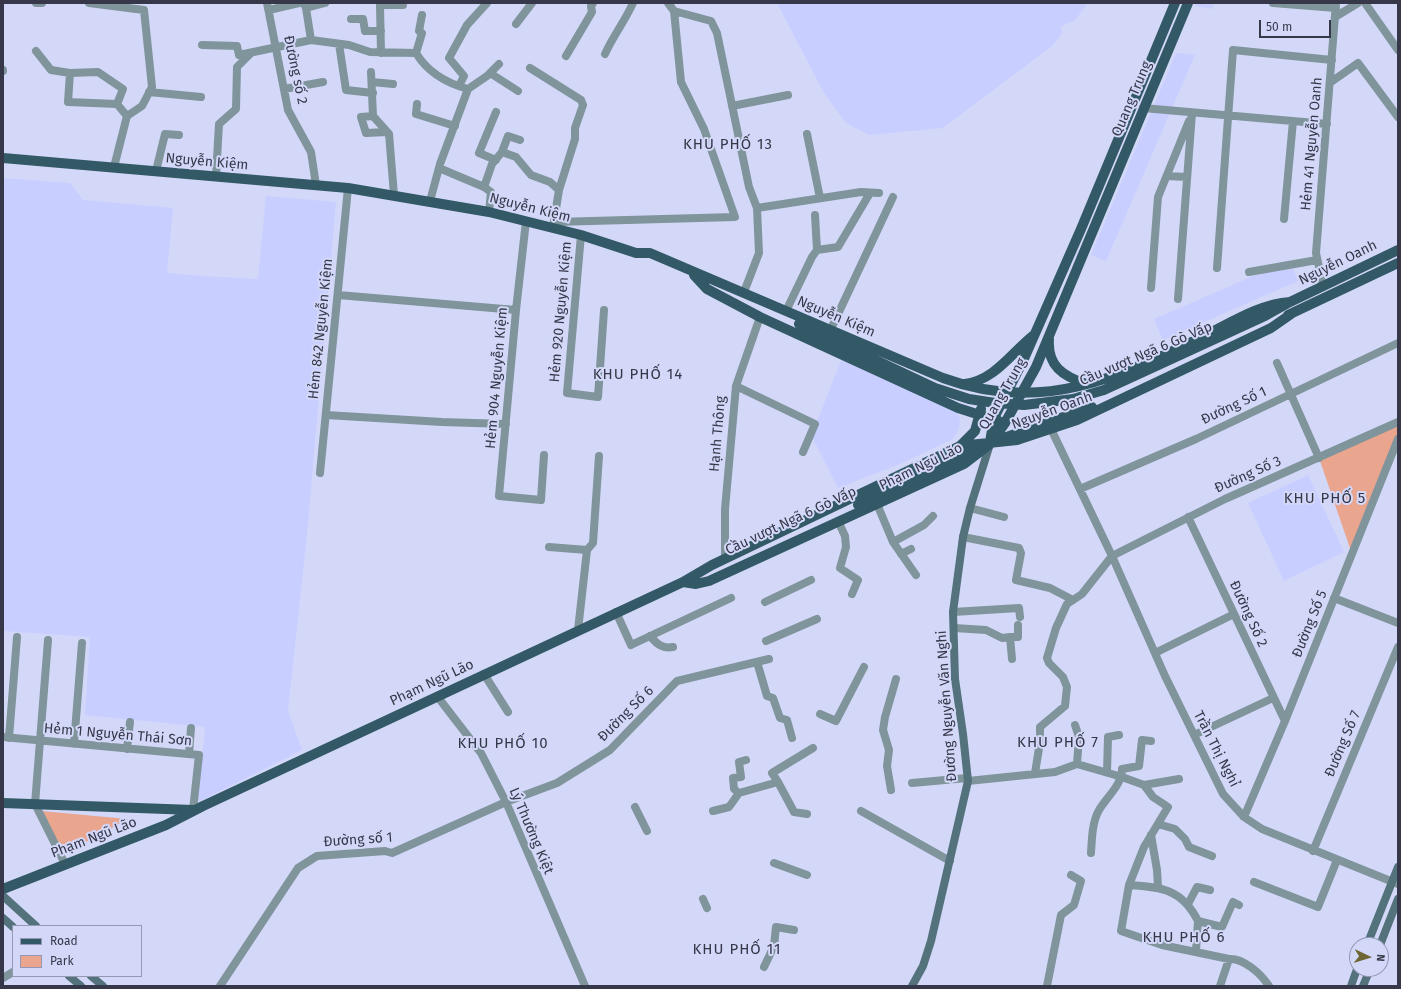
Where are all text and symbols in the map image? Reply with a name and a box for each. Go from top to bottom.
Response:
scale bar [1261,12,1333,38]
text: 50 m [1266,20,1292,34]
street label: Đường số 2 [279,34,311,106]
street label: Quang Trung [1109,59,1155,139]
street label: Hẻm 41 Nguyễn Oanh [1298,76,1326,212]
district label: KHU PHỐ 13 [683,136,773,154]
street label: Nguyễn Kiệm [165,150,249,174]
street label: Nguyễn Kiệm [488,190,572,226]
street label: Nguyễn Oanh [1296,237,1380,289]
street label: Hẻm 920 Nguyễn Kiệm [546,241,576,383]
street label: Hẻm 842 Nguyễn Kiệm [305,258,337,400]
street label: Nguyễn Kiệm [794,293,878,341]
street label: Hẻm 904 Nguyễn Kiệm [482,306,512,450]
street label: Cầu vượt Ngã 6 Gò Vấp [1077,318,1215,390]
street label: Quang Trung [976,355,1030,433]
district label: KHU PHỐ 14 [593,366,683,384]
street label: Đường Số 1 [1199,384,1269,428]
street label: Nguyễn Oanh [1009,389,1095,433]
street label: Hạnh Thông [706,395,730,473]
street label: Phạm Ngũ Lão [877,440,965,494]
street label: Đường Số 3 [1212,453,1284,497]
street label: Cầu vượt Ngã 6 Gò Vấp [723,483,859,559]
district label: KHU PHỐ 5 [1284,490,1366,508]
street label: Đường Số 2 [1225,578,1271,650]
street label: Đường Số 5 [1289,588,1331,660]
street label: Đường Nguyễn Văn Nghi [933,630,961,782]
street label: Phạm Ngũ Lão [387,656,477,710]
street label: Đường Số 6 [595,683,657,745]
street label: Trần Thị Nghỉ [1190,708,1242,790]
street label: Đường Số 7 [1321,708,1365,780]
street label: Hẻm 1 Nguyễn Thái Sơn [43,720,193,750]
district label: KHU PHỐ 7 [1017,734,1099,752]
district label: KHU PHỐ 10 [457,735,549,753]
street label: Lý Thường Kiệt [505,785,557,877]
street label: Phạm Ngũ Lão [49,814,139,862]
street label: Đường số 1 [323,829,393,851]
legend [12,925,142,977]
district label: KHU PHỐ 6 [1142,929,1226,947]
text: Road [50,934,78,948]
north arrow [1349,937,1389,977]
district label: KHU PHỐ 11 [693,941,781,959]
text: Park [50,954,74,968]
text: N [1374,954,1387,962]

